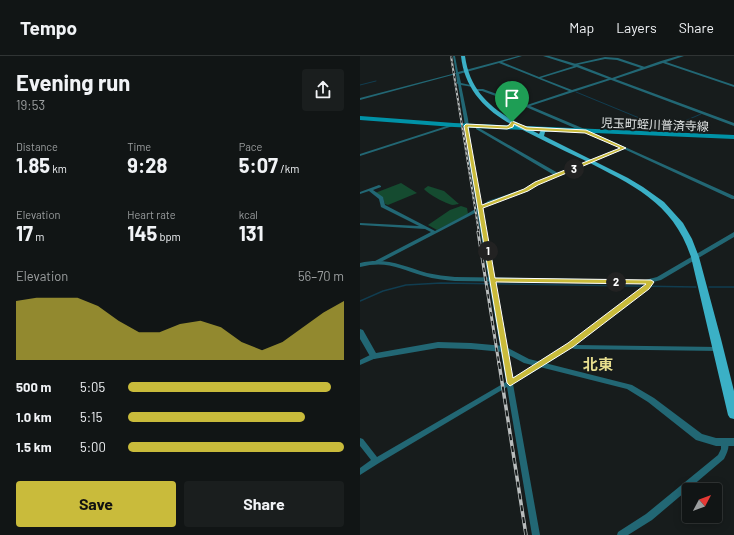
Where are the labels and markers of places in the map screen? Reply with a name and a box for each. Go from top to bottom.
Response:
pin [495,81,529,122]
pin: 3 [564,159,584,179]
pin: 1 [478,241,498,261]
pin: 2 [606,272,626,292]

